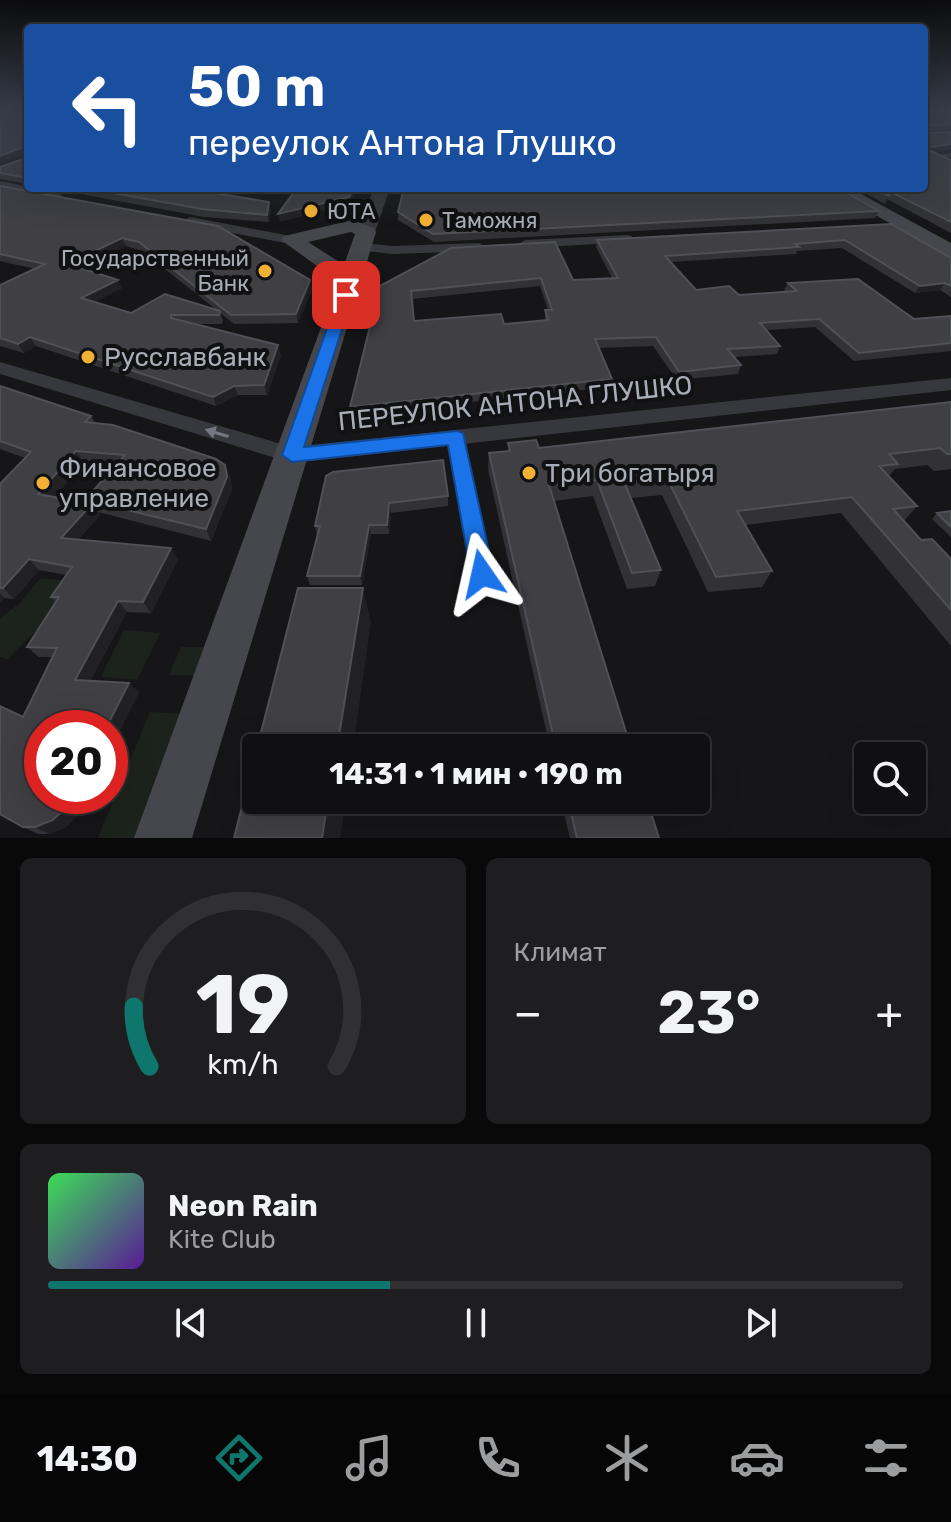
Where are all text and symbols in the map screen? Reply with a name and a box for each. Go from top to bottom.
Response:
text: 50 m [188,54,325,120]
icon: left [56,56,160,160]
text: переулок Антона Глушко [188,121,617,164]
place label: ЮТА [327,198,376,225]
marker: ЮТА [302,202,320,220]
place label: Таможня [442,207,537,234]
marker: Таможня [417,211,435,229]
place label: Государственный Банк [61,245,249,297]
pin [312,261,380,329]
marker: Государственный Банк [256,262,274,280]
icon: arrive [324,273,368,317]
place label: Русславбанк [104,342,266,373]
marker: Русславбанк [79,348,97,366]
street label: ПЕРЕУЛОК АНТОНА ГЛУШКО [336,369,694,438]
one-way arrow [205,426,229,439]
place label: Финансовое управление [59,453,216,514]
place label: Три богатыря [545,458,715,489]
marker: Три богатыря [520,464,538,482]
marker: Финансовое управление [34,474,52,492]
position arrow [440,532,524,616]
speed limit sign: 20 [24,710,128,814]
map controls [854,742,926,814]
button: search [854,742,926,814]
text: 14:31 · 1 мин · 190 m [329,756,623,792]
text: Климат [514,937,606,968]
text: 19 [195,955,290,1054]
text: 23° [657,977,760,1048]
text: − [514,987,542,1039]
text: + [876,987,903,1039]
text: km/h [207,1047,278,1081]
text: Neon Rain [168,1188,318,1224]
text: Kite Club [168,1224,276,1255]
icon: previous [169,1301,213,1345]
icon: pause [454,1301,498,1345]
icon: next [739,1301,783,1345]
icon: directions [211,1430,267,1486]
icon: music [341,1430,397,1486]
icon: phone [470,1430,526,1486]
icon: climate [599,1430,655,1486]
icon: car [729,1430,785,1486]
icon: filters [858,1430,914,1486]
text: 14:30 [37,1437,138,1480]

